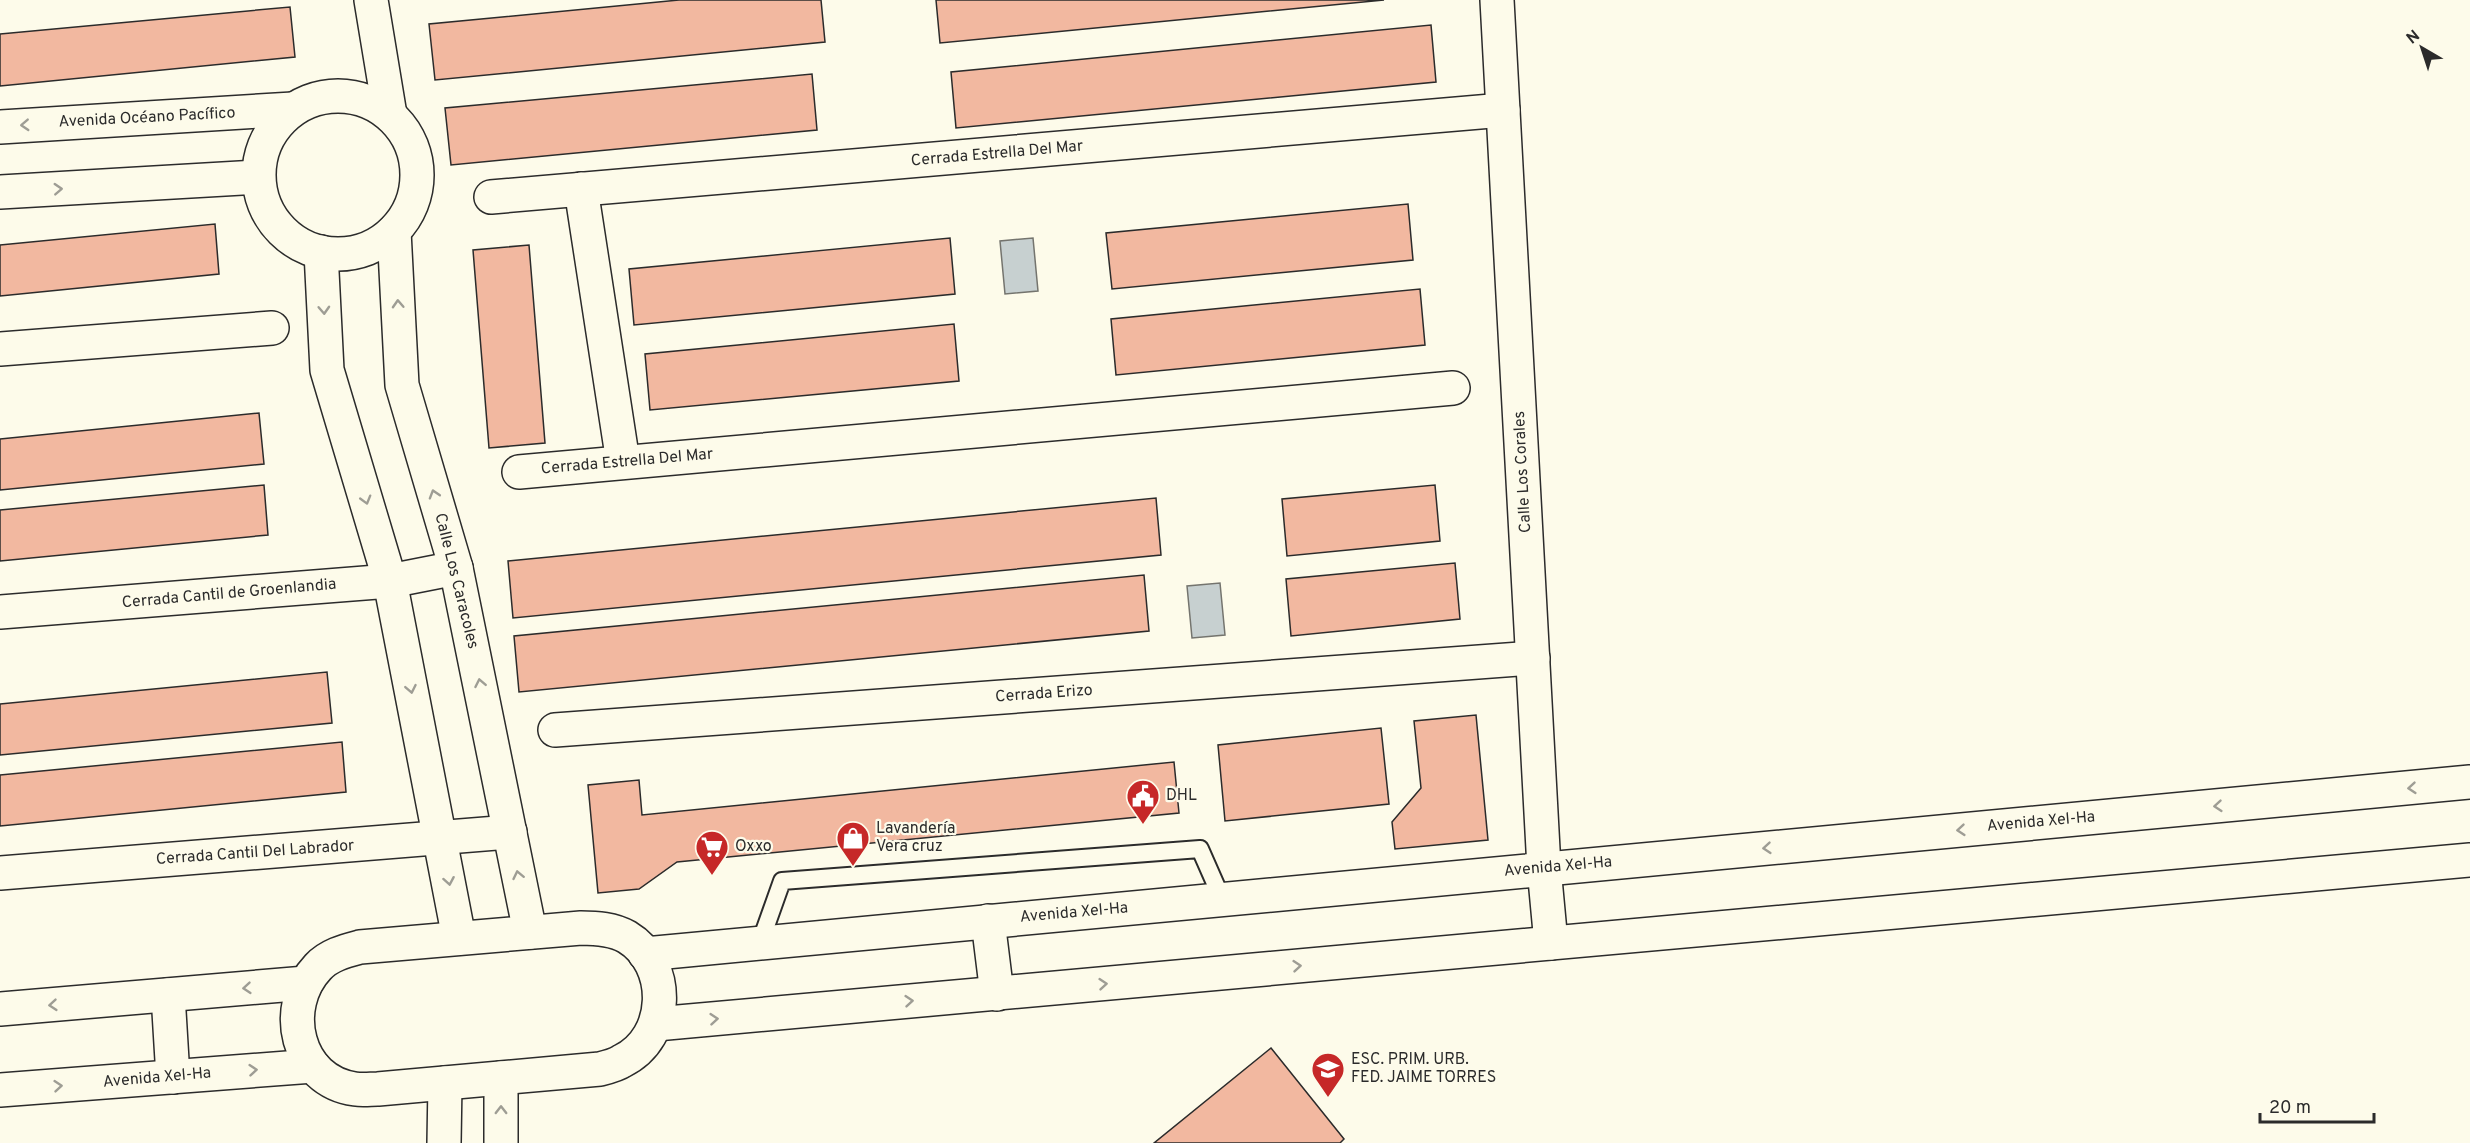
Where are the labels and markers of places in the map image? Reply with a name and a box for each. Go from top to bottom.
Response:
public building icon: DHL [1125,778,1161,825]
place label: DHL [1166,786,1197,806]
place label: Lavandería Vera cruz [876,819,956,857]
shop icon: Lavandería Vera cruz [835,820,871,867]
supermarket icon: Oxxo [694,829,730,876]
place label: Oxxo [735,837,772,857]
place label: ESC. PRIM. URB. FED. JAIME TORRES [1351,1050,1496,1088]
school or university icon: ESC. PRIM. URB. FED. JAIME TORRES [1310,1051,1346,1098]

